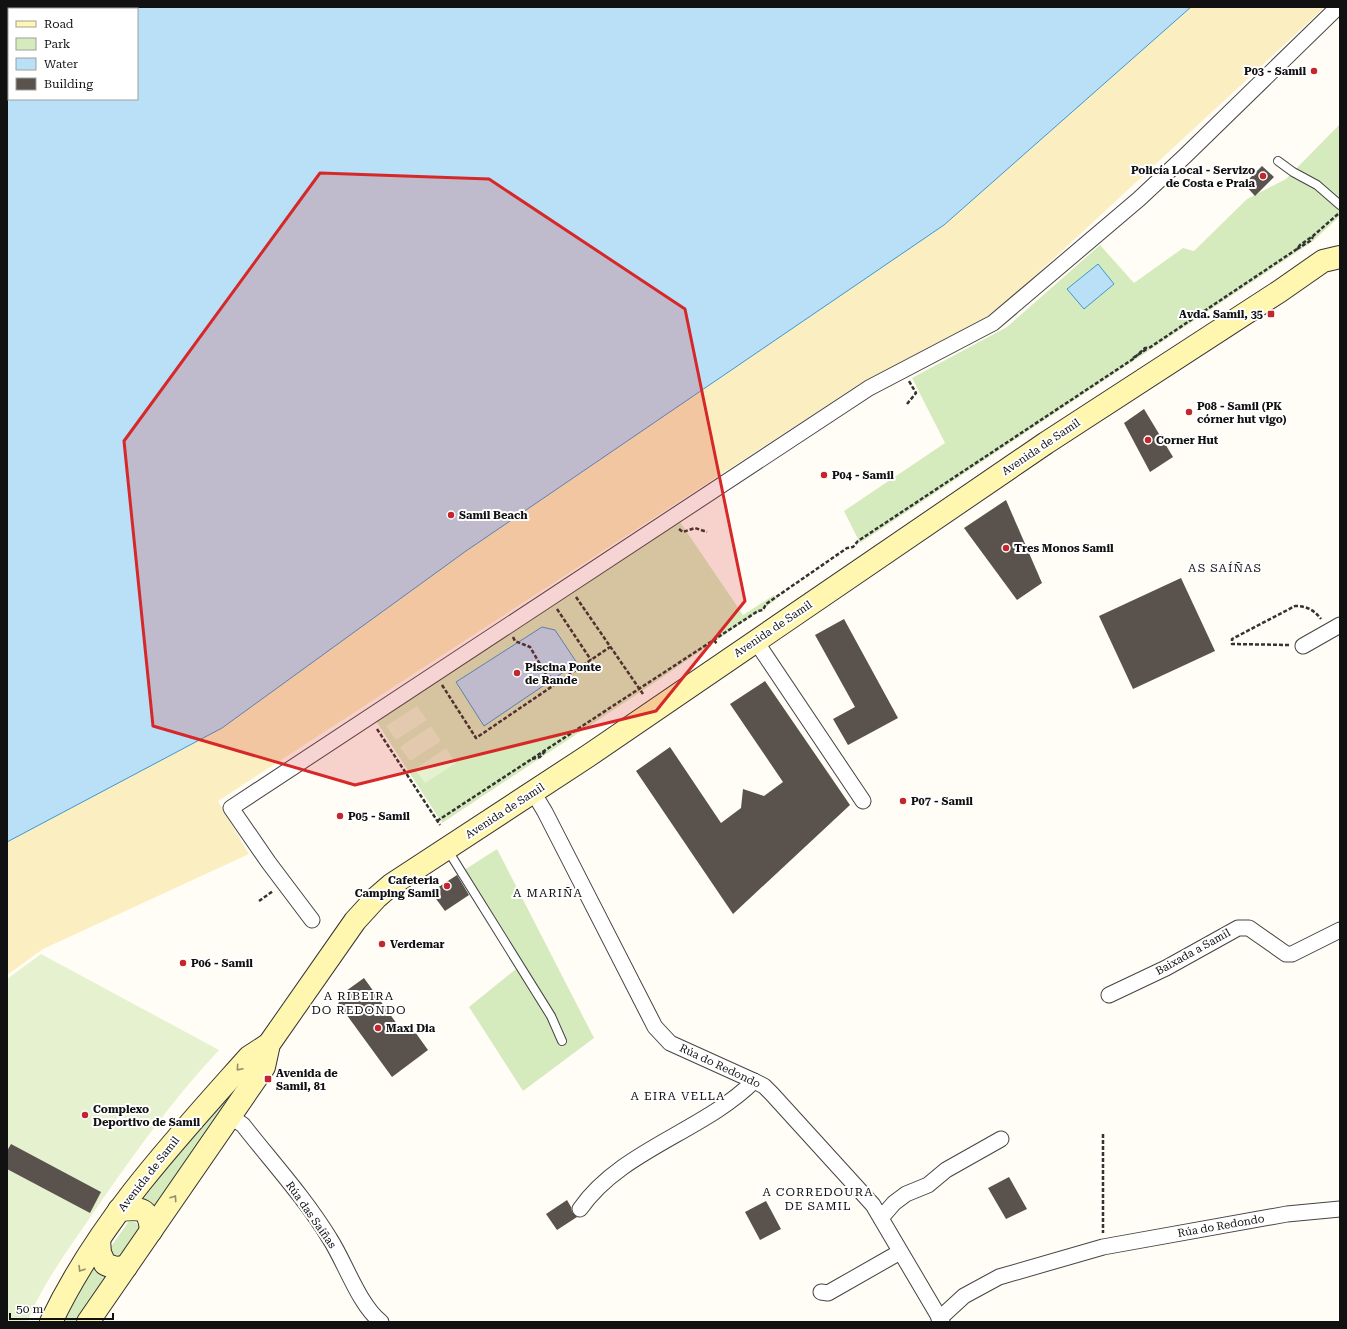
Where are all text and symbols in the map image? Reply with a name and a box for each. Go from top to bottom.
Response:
legend [8,8,138,100]
text: Road [44,17,74,31]
text: Park [44,37,71,51]
text: Water [44,57,78,71]
place label: P03 - Samil [1244,65,1306,78]
marker: P03 - Samil [1309,66,1319,76]
text: Building [44,77,93,91]
place label: Policía Local - Servizo de Costa e Praia [1131,164,1256,190]
marker: Policía Local - Servizo de Costa e Praia [1258,171,1268,181]
place label: Avda. Samil, 35 [1179,308,1263,321]
marker: Avda. Samil, 35 [1266,309,1276,319]
place label: P08 - Samil (PK córner hut vigo) [1197,400,1287,426]
marker: P08 - Samil (PK córner hut vigo) [1184,407,1194,417]
street label: Avenida de Samil [999,416,1083,478]
place label: Corner Hut [1156,434,1219,447]
marker: Corner Hut [1143,435,1153,445]
place label: P04 - Samil [832,469,894,482]
marker: P04 - Samil [819,470,829,480]
place label: Samil Beach [459,509,528,522]
marker: Samil Beach [446,510,456,520]
place label: Tres Monos Samil [1014,542,1114,555]
marker: Tres Monos Samil [1001,543,1011,553]
district label: AS SAÍÑAS [1188,561,1262,575]
street label: Avenida de Samil [731,598,815,660]
place label: Piscina Ponte de Rande [525,661,602,687]
marker: Piscina Ponte de Rande [512,668,522,678]
street label: Avenida de Samil [463,780,547,841]
place label: P07 - Samil [911,795,973,808]
marker: P07 - Samil [898,796,908,806]
place label: P05 - Samil [348,810,410,823]
marker: P05 - Samil [335,811,345,821]
place label: Cafeteria Camping Samil [355,874,440,900]
marker: Cafeteria Camping Samil [442,881,452,891]
district label: A MARIÑA [513,886,583,900]
street label: Baixada a Samil [1153,926,1233,978]
place label: Verdemar [390,938,444,951]
marker: Verdemar [377,939,387,949]
place label: P06 - Samil [191,957,253,970]
marker: P06 - Samil [178,958,188,968]
district label: A RIBEIRA DO REDONDO [311,989,407,1017]
place label: Maxi Dia [386,1022,436,1035]
marker: Maxi Dia [373,1023,383,1033]
street label: Rúa do Redondo [677,1042,763,1091]
one-way arrow [236,1064,243,1071]
place label: Avenida de Samil, 81 [276,1067,338,1093]
marker: Avenida de Samil, 81 [263,1074,273,1084]
district label: A EIRA VELLA [631,1089,725,1103]
place label: Complexo Deportivo de Samil [93,1103,201,1129]
marker: Complexo Deportivo de Samil [80,1110,90,1120]
street label: Avenida de Samil [116,1133,183,1214]
street label: Rúa das Saíñas [283,1179,339,1251]
district label: A CORREDOURA DE SAMIL [762,1185,874,1213]
one-way arrow [169,1195,177,1202]
street label: Rúa do Redondo [1177,1212,1266,1240]
one-way arrow [78,1265,86,1272]
scale bar [10,1295,113,1321]
text: 50 m [16,1302,43,1316]

